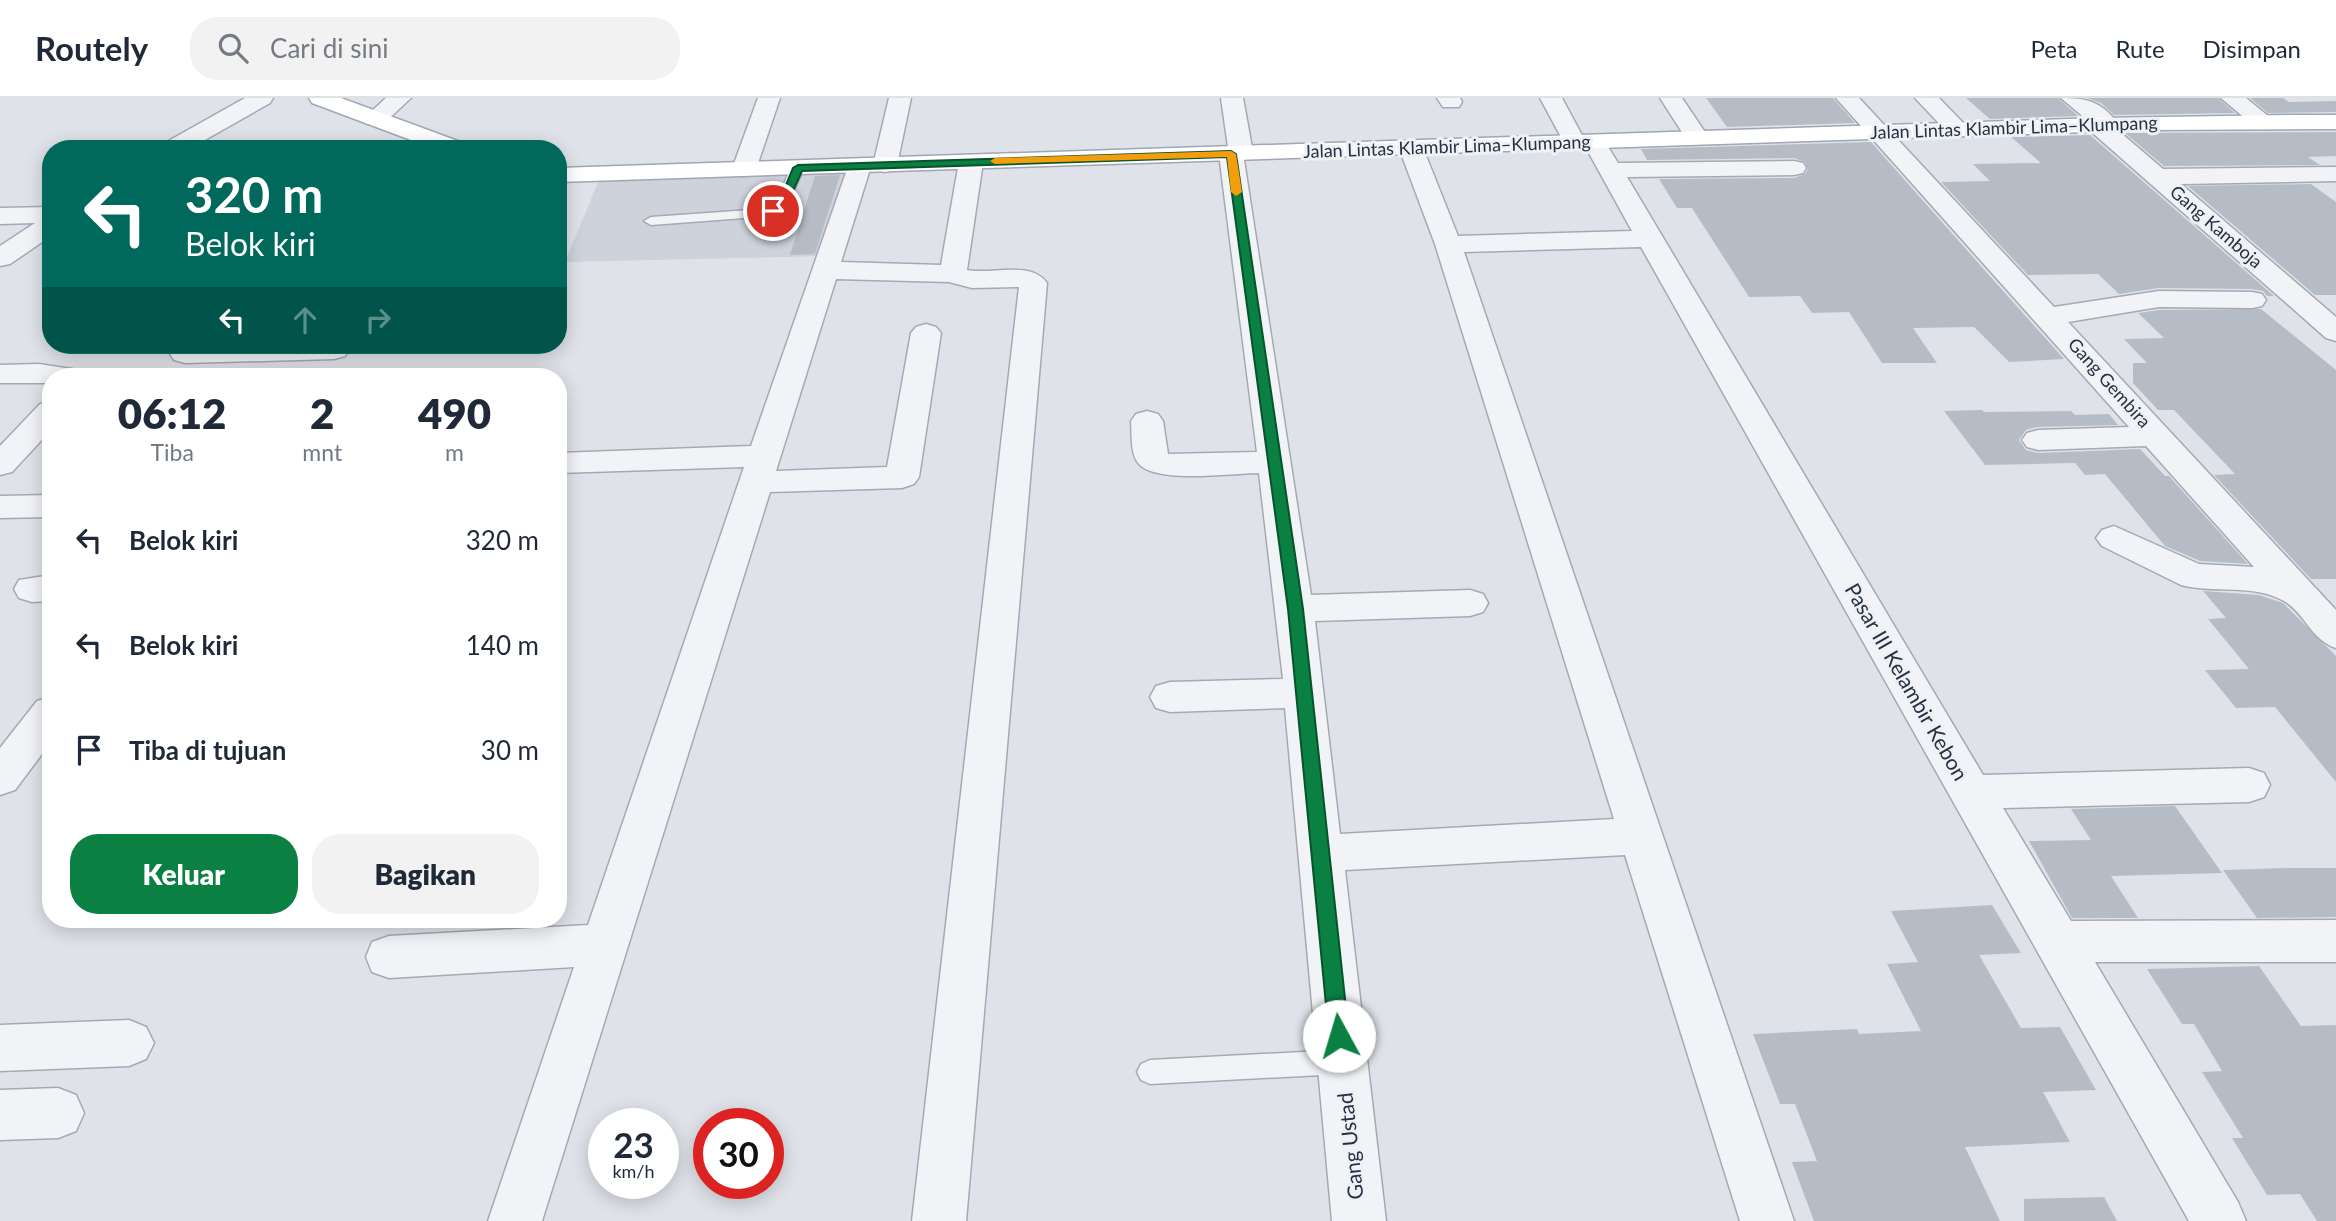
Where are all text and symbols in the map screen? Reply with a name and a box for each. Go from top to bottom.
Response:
search box [190,17,680,80]
text: Routely [35,28,148,68]
icon: search [214,29,252,67]
text: Cari di sini [270,32,388,64]
text: Peta [2031,34,2077,63]
text: Rute [2115,34,2165,63]
text: Disimpan [2203,34,2301,63]
street label: Jalan Lintas Klambir Lima–Klumpang [1870,111,2158,143]
street label: Jalan Lintas Klambir Lima–Klumpang [1303,130,1591,162]
text: 320 m [185,165,323,223]
icon: left [70,168,161,259]
street label: Gang Kamboja [2166,180,2267,272]
pin [743,181,803,241]
icon: arrive [754,192,792,230]
text: Belok kiri [185,224,316,263]
icon: left [213,301,251,339]
icon: ahead [286,301,324,339]
icon: right [359,301,397,339]
street label: Gang Gembira [2064,333,2156,432]
text: 06:12 [118,388,226,438]
text: 2 [310,388,334,438]
text: 490 [418,388,491,438]
text: Tiba [150,438,194,466]
text: mnt [302,438,342,466]
text: m [445,438,464,466]
icon: left [70,521,108,559]
text: Belok kiri [129,524,238,556]
text: 320 m [466,524,539,556]
street label: Pasar III Kelambir Kebon [1841,578,1974,784]
icon: left [70,626,108,664]
text: Belok kiri [129,629,238,661]
text: 140 m [466,629,539,661]
icon: arrive [70,731,108,769]
text: Tiba di tujuan [129,734,287,766]
text: 30 m [481,734,539,766]
button: Keluar [70,834,298,914]
button: Bagikan [312,834,539,914]
position arrow [1302,999,1376,1073]
street label: Gang Ustad [1331,1091,1368,1201]
speed limit sign: 30 [693,1108,784,1199]
text: 23 [613,1123,654,1165]
text: km/h [612,1160,655,1182]

